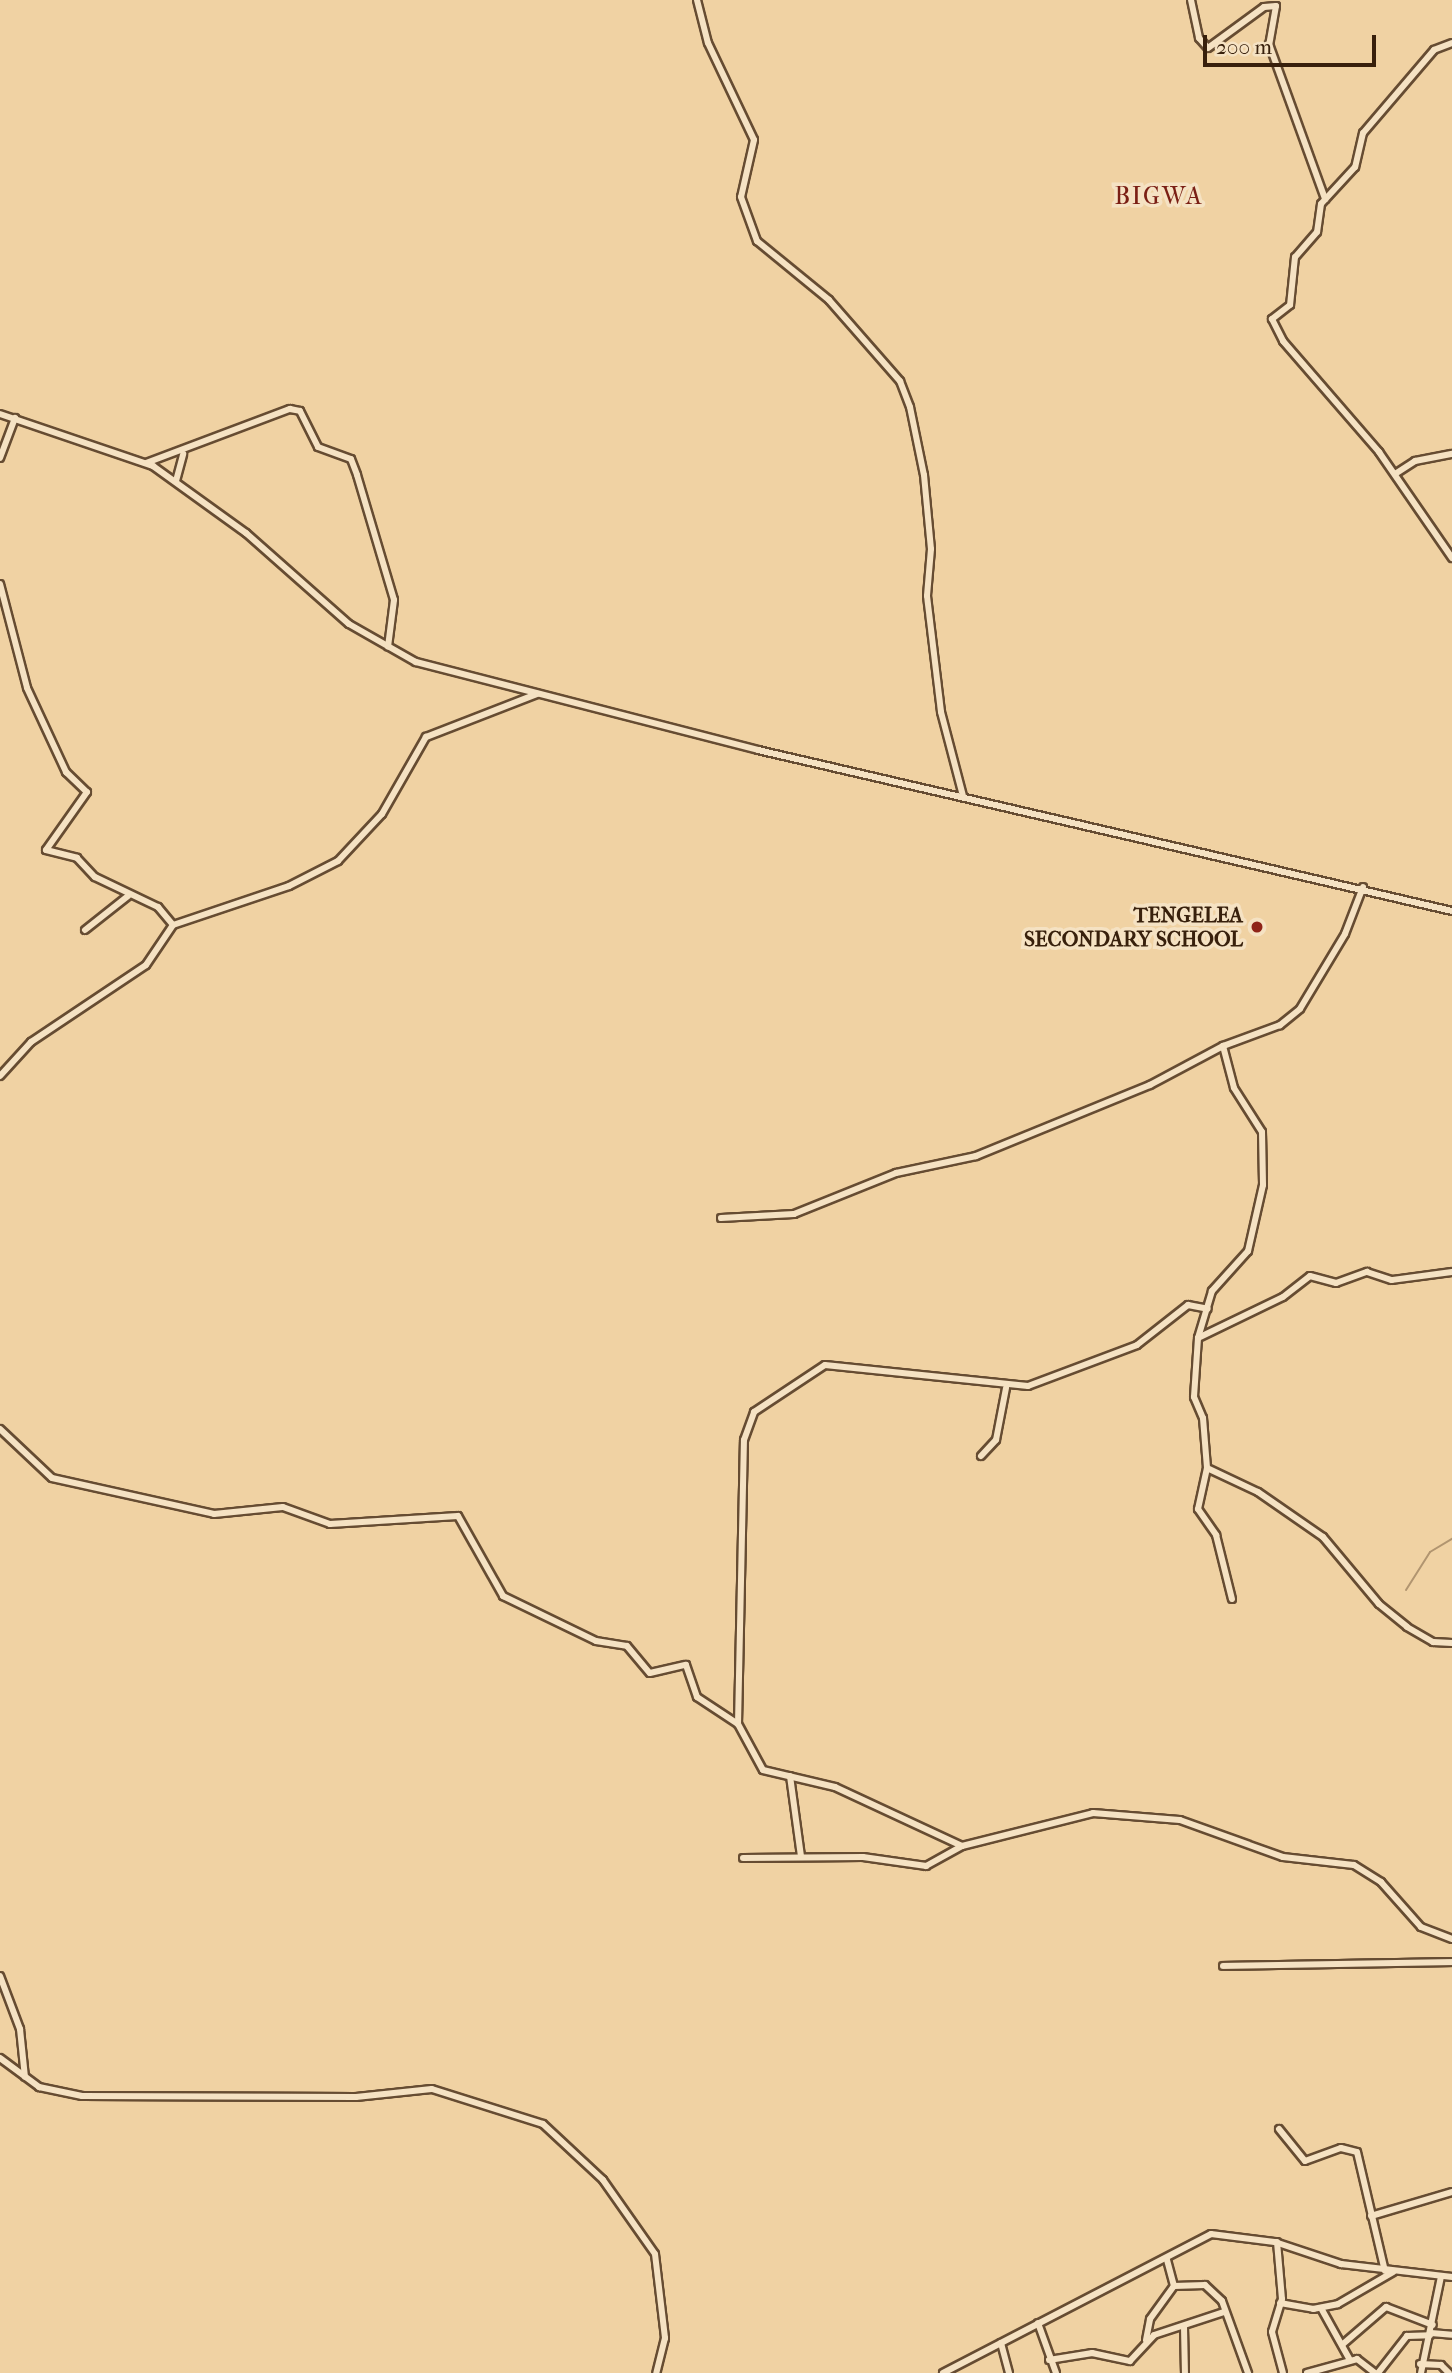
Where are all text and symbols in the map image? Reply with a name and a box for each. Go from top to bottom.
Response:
scale bar [1207,21,1380,65]
text: 200 m [1216,35,1272,59]
district label: BIGWA [1115,183,1203,211]
place label: TENGELEA SECONDARY SCHOOL [1024,902,1243,952]
marker: TENGELEA SECONDARY SCHOOL [1249,919,1265,935]

